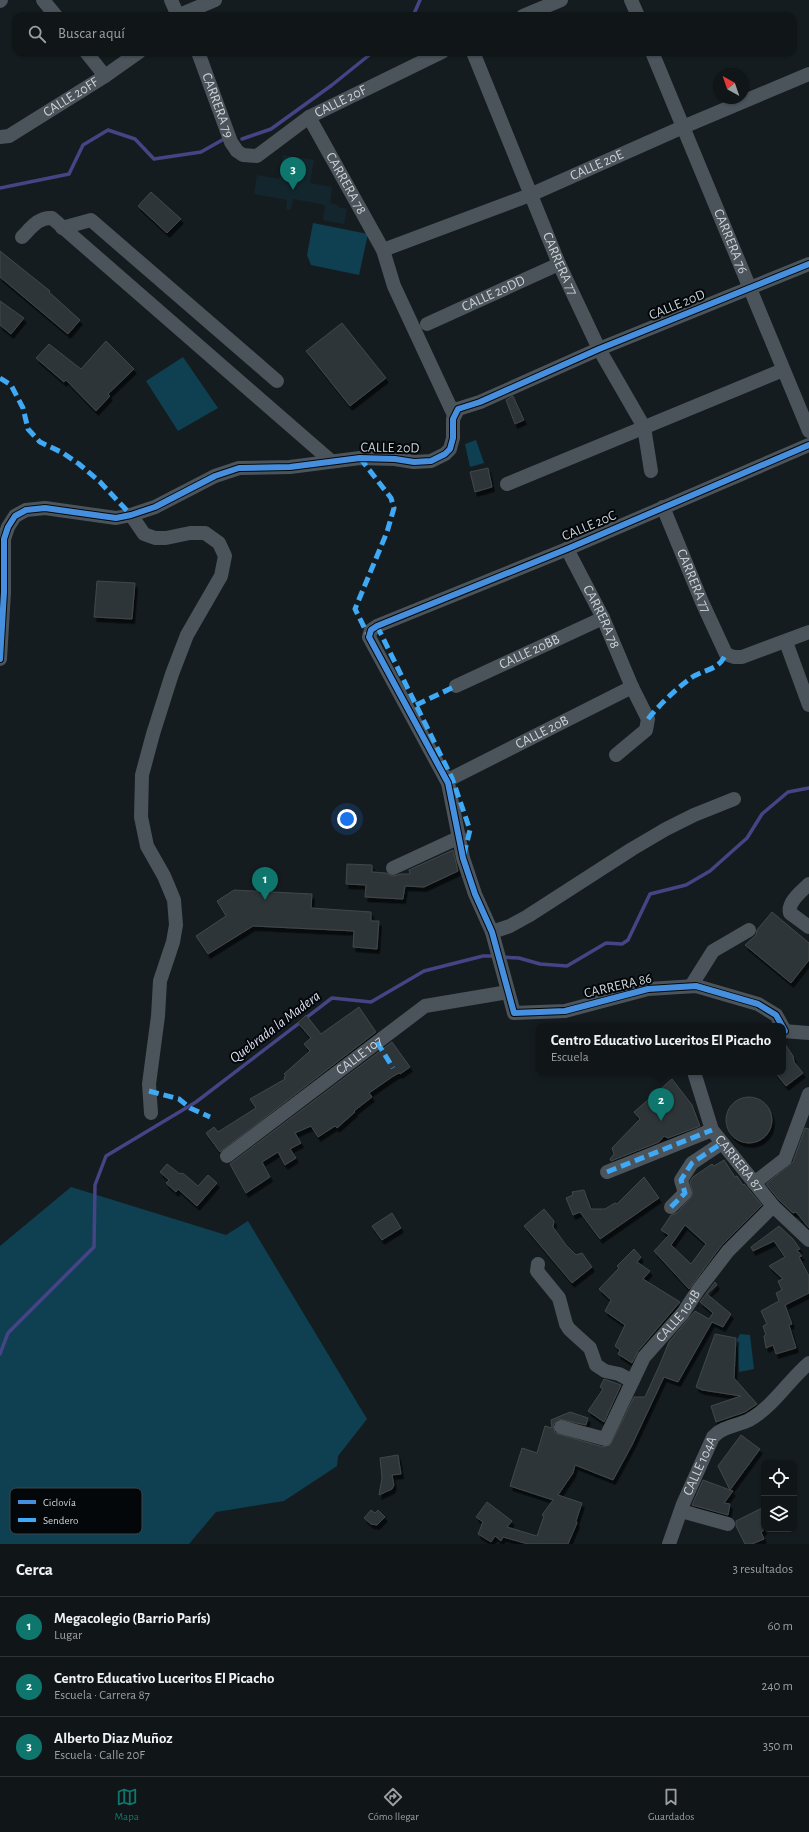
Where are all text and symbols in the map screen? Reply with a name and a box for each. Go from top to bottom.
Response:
search box [12,12,797,56]
icon: search [26,23,48,45]
text: Buscar aquí [58,26,125,41]
north arrow [713,68,749,104]
street label: CARRERA 79 [199,71,236,140]
street label: CALLE 20FF [41,74,102,120]
street label: CALLE 20F [312,83,370,120]
street label: CALLE 20E [568,147,626,183]
street label: CARRERA 78 [323,150,369,217]
pin: 3 [280,157,306,190]
street label: CARRERA 76 [711,207,750,276]
street label: CARRERA 77 [540,230,580,298]
street label: CALLE 20DD [460,273,527,314]
street label: CALLE 20D [647,287,707,323]
street label: CALLE 20D [360,440,420,456]
street label: CALLE 20C [560,508,618,544]
street label: CARRERA 77 [674,547,713,615]
street label: CARRERA 78 [580,583,622,651]
street label: CALLE 20BB [497,632,562,672]
street label: CALLE 20B [513,713,571,752]
your location [337,809,357,829]
pin: 1 [252,867,278,900]
street label: CARRERA 86 [583,971,653,1001]
water label: Quebrada la Madera [227,988,323,1066]
popup [536,1023,786,1075]
text: Centro Educativo Luceritos El Picacho [551,1033,771,1048]
street label: CALLE 107 [334,1034,385,1078]
text: Escuela [551,1051,589,1064]
pin: 2 [648,1088,674,1121]
street label: CARRERA 87 [712,1133,766,1195]
street label: CALLE 104B [654,1287,703,1345]
street label: CALLE 104A [681,1434,719,1498]
map controls [761,1460,797,1532]
button: locate [761,1460,797,1496]
legend [10,1488,142,1534]
button: layers [761,1496,797,1532]
text: Ciclovía [43,1497,76,1508]
text: Sendero [43,1515,78,1526]
text: Cerca [16,1561,53,1578]
text: 3 resultados [733,1563,793,1576]
text: Megacolegio (Barrio París) [54,1611,211,1626]
text: 1 [27,1620,31,1633]
text: 60 m [767,1620,793,1633]
text: Lugar [54,1629,82,1642]
text: Centro Educativo Luceritos El Picacho [54,1671,274,1686]
text: 2 [26,1680,32,1693]
text: 240 m [761,1680,793,1693]
text: Escuela · Carrera 87 [54,1689,150,1702]
text: Alberto Diaz Muñoz [54,1731,173,1746]
text: 3 [26,1740,32,1753]
text: 350 m [763,1740,793,1753]
text: Escuela · Calle 20F [54,1749,145,1762]
tab: Mapa [115,1786,139,1823]
tab: Cómo llegar [368,1786,419,1823]
tab: Guardados [648,1786,694,1823]

